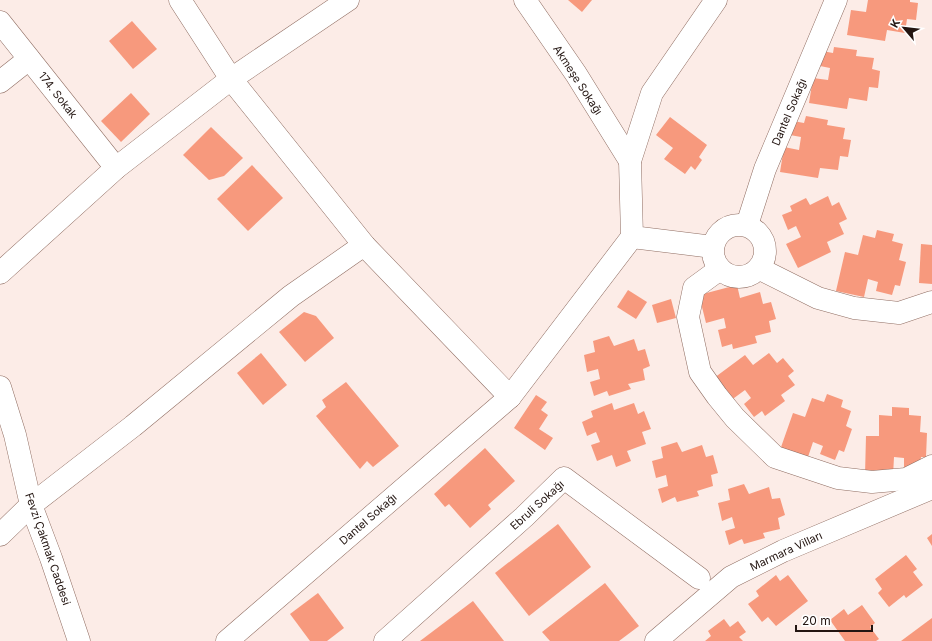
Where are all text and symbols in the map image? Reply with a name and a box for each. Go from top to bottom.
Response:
north arrow [884,8,924,48]
text: K [887,16,903,30]
street label: Akmeşe Sokağı [550,43,606,117]
street label: 174. Sokak [36,69,80,121]
street label: Dantel Sokağı [769,76,809,148]
street label: Ebruli Sokağı [507,477,567,533]
street label: Dantel Sokağı [336,490,400,548]
street label: Fevzi Çakmak Caddesi [22,491,74,607]
street label: Marmara Vilları [748,528,824,574]
scale bar [796,607,872,633]
text: 20 m [802,613,831,628]

